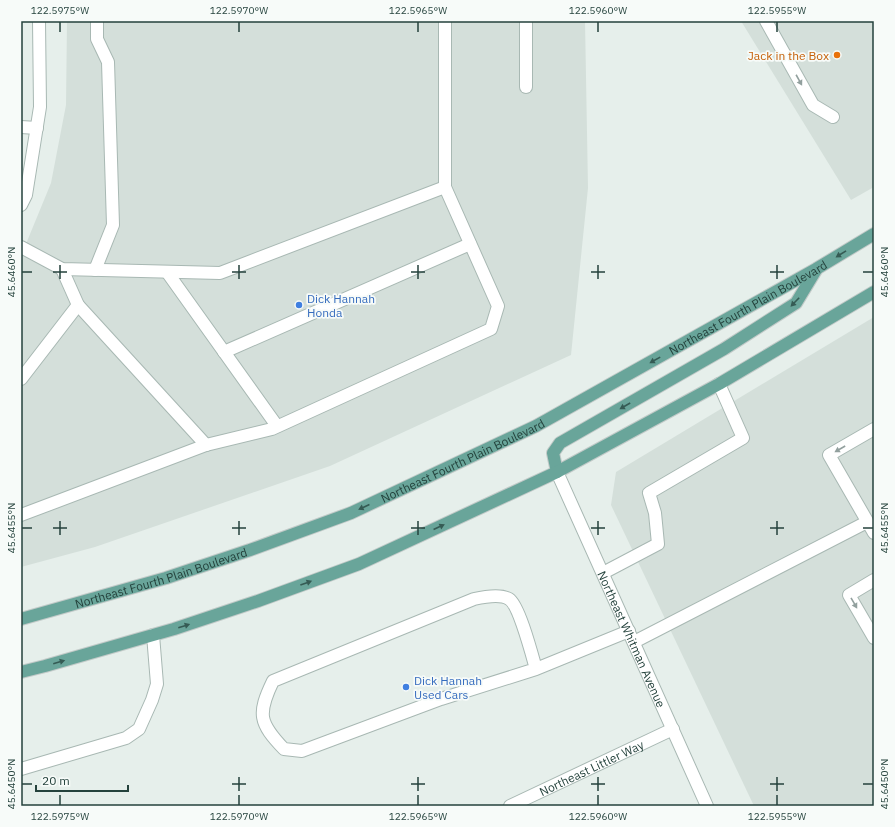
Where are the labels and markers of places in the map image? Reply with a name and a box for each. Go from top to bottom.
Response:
place label: Jack in the Box [748,48,829,63]
marker: Jack in the Box [832,50,842,60]
place label: Dick Hannah Honda [307,291,375,320]
marker: Dick Hannah Honda [294,300,304,310]
place label: Dick Hannah Used Cars [414,673,482,702]
marker: Dick Hannah Used Cars [401,682,411,692]

